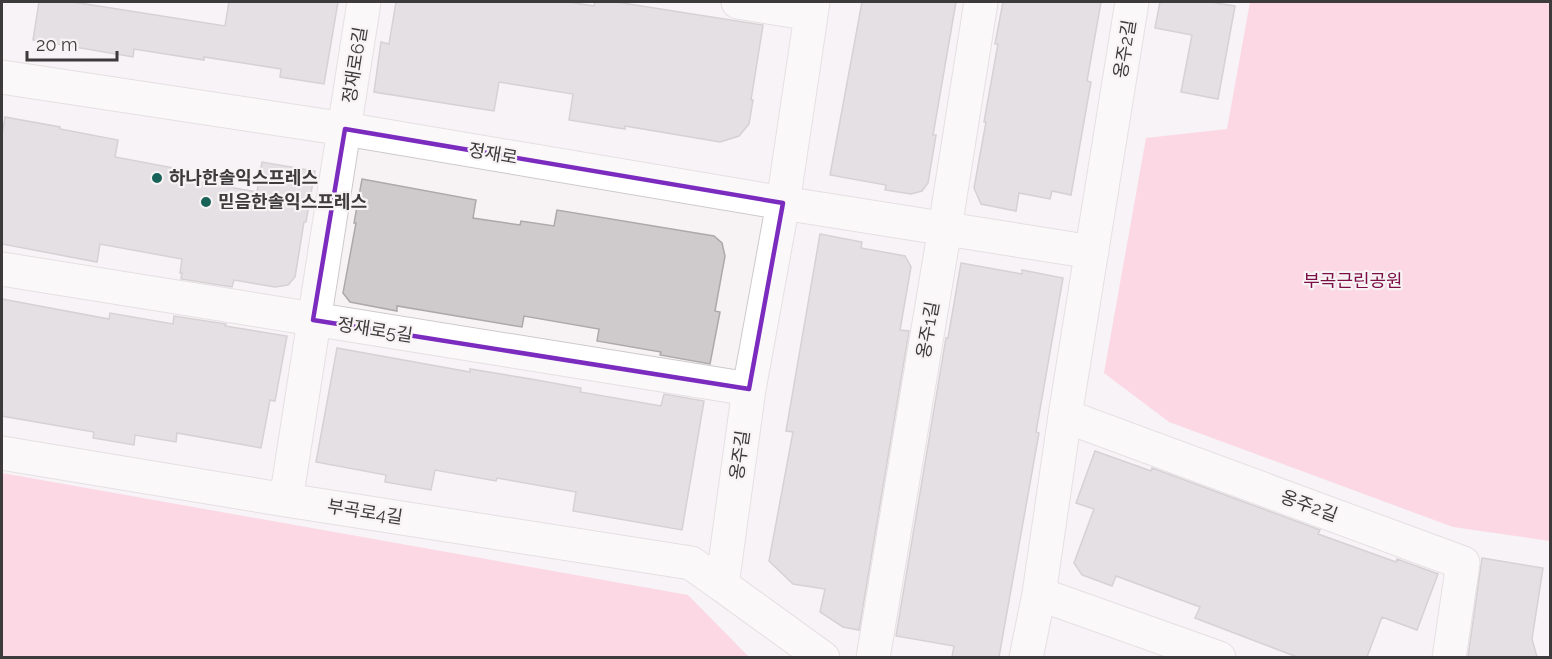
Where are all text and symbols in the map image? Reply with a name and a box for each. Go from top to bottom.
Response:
street label: 옹주2길 [1110,18,1139,80]
scale bar [27,24,117,62]
street label: 정재로6길 [338,25,371,105]
text: 20 m [36,34,78,55]
street label: 정재로 [467,139,519,168]
place label: 하나한솔익스프레스 [169,167,318,188]
marker: 하나한솔익스프레스 [150,171,164,185]
place label: 믿음한솔익스프레스 [218,191,367,212]
marker: 믿음한솔익스프레스 [199,195,213,209]
park label: 부곡근린공원 [1303,270,1403,291]
street label: 옹주1길 [912,300,943,360]
street label: 정재로5길 [336,313,414,346]
street label: 옹주길 [726,429,753,481]
street label: 옹주2길 [1278,486,1341,525]
street label: 부곡로4길 [326,495,404,528]

